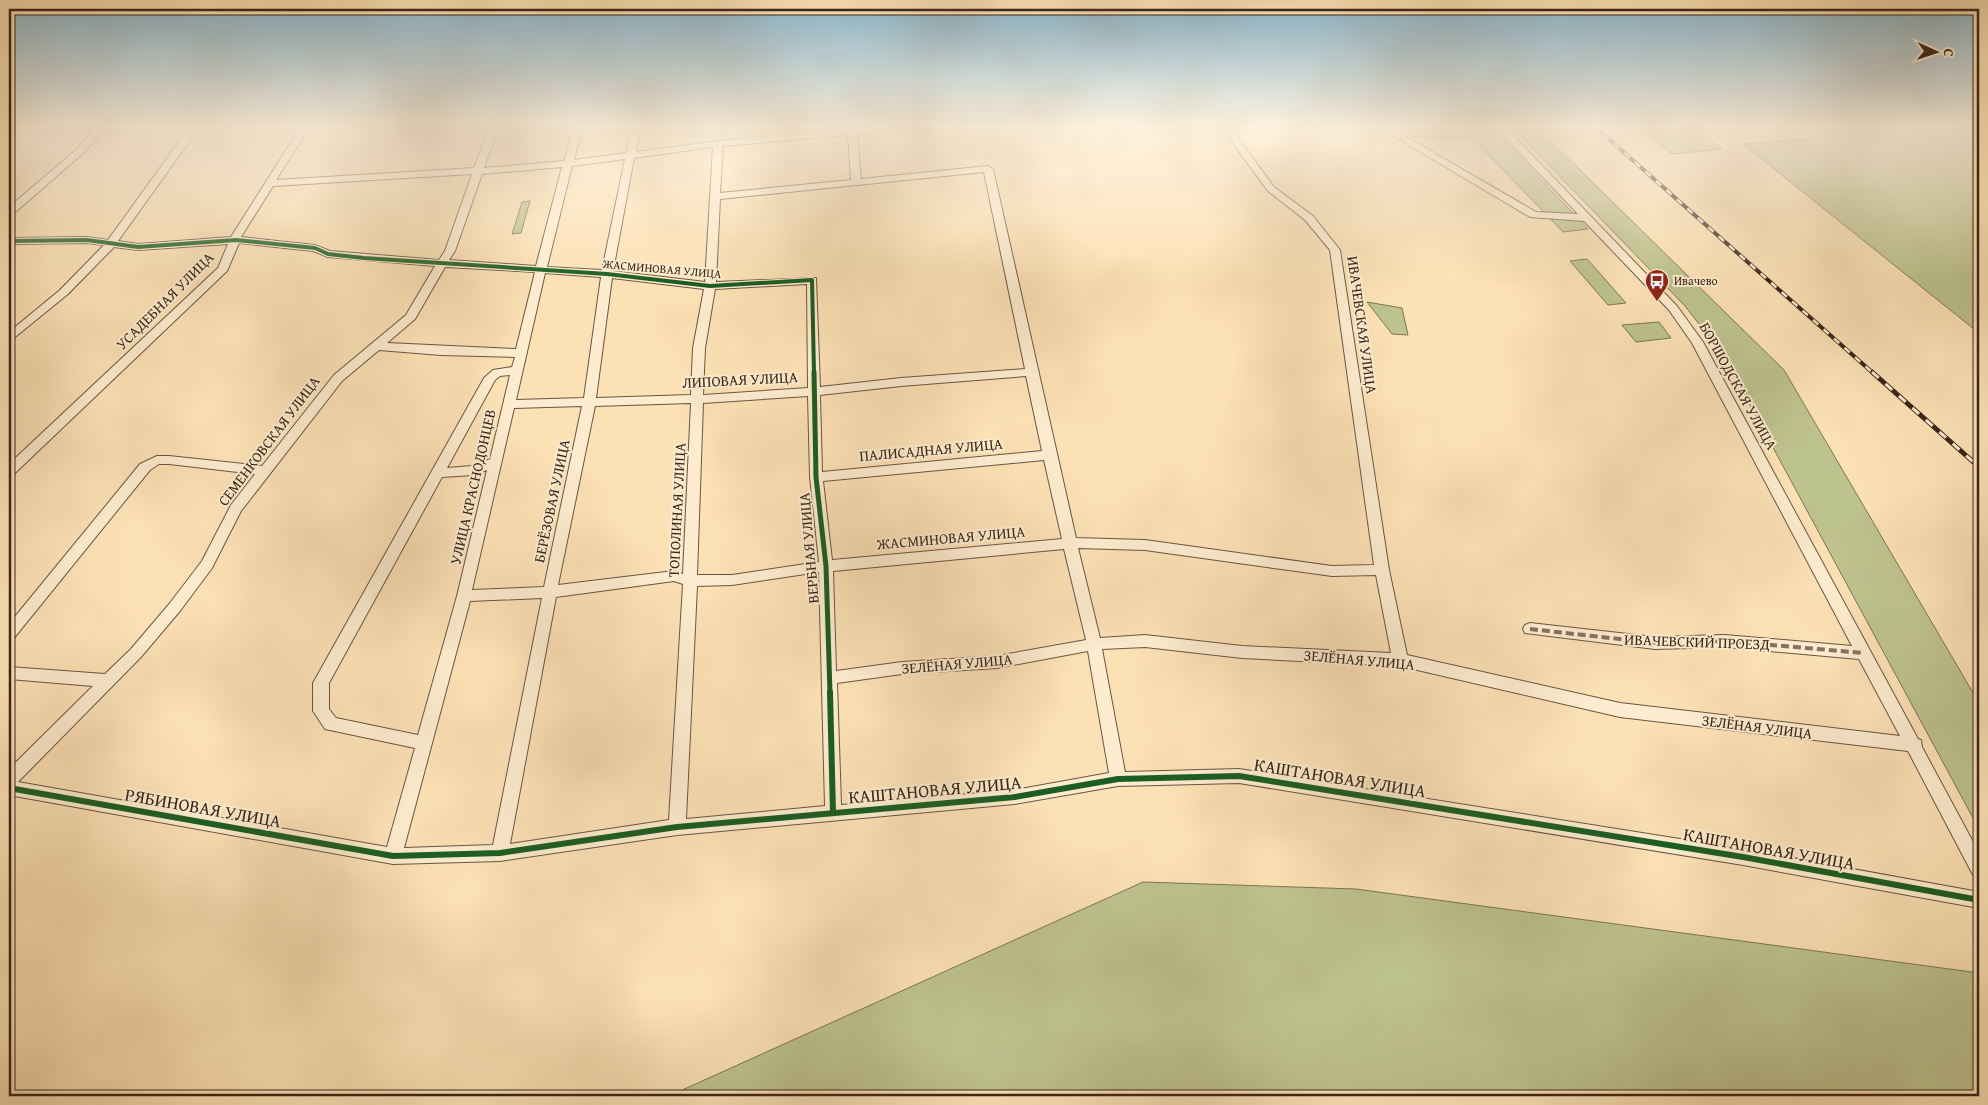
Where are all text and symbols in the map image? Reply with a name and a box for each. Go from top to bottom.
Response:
north arrow [1910,28,1960,78]
text: С [1939,48,1959,57]
street label: УСАДЕБНАЯ УЛИЦА [111,247,218,354]
street label: ЖАСМИНОВАЯ УЛИЦА [601,255,723,282]
street label: ИВАЧЕВСКАЯ УЛИЦА [1342,255,1383,395]
bus stop icon: Ивачево [1644,268,1670,302]
place label: Ивачево [1674,272,1718,289]
street label: БОРШОДСКАЯ УЛИЦА [1695,318,1782,453]
street label: ЛИПОВАЯ УЛИЦА [682,366,798,393]
street label: СЕМЕНКОВСКАЯ УЛИЦА [213,371,325,510]
street label: УЛИЦА КРАСНОДОНЦЕВ [444,407,501,567]
street label: ПАЛИСАДНАЯ УЛИЦА [858,433,1004,466]
street label: БЕРЁЗОВАЯ УЛИЦА [528,437,575,565]
street label: ТОПОЛИНАЯ УЛИЦА [662,442,691,578]
street label: ВЕРБНАЯ УЛИЦА [793,492,824,604]
street label: ЖАСМИНОВАЯ УЛИЦА [875,521,1026,555]
street label: ИВАЧЕВСКИЙ ПРОЕЗД [1624,628,1771,655]
street label: ЗЕЛЁНАЯ УЛИЦА [1303,644,1415,675]
street label: ЗЕЛЁНАЯ УЛИЦА [901,648,1013,679]
street label: ЗЕЛЁНАЯ УЛИЦА [1701,709,1814,744]
street label: КАШТАНОВАЯ УЛИЦА [1252,751,1428,804]
street label: КАШТАНОВАЯ УЛИЦА [847,768,1023,811]
street label: РЯБИНОВАЯ УЛИЦА [123,780,283,835]
street label: КАШТАНОВАЯ УЛИЦА [1681,820,1857,877]

